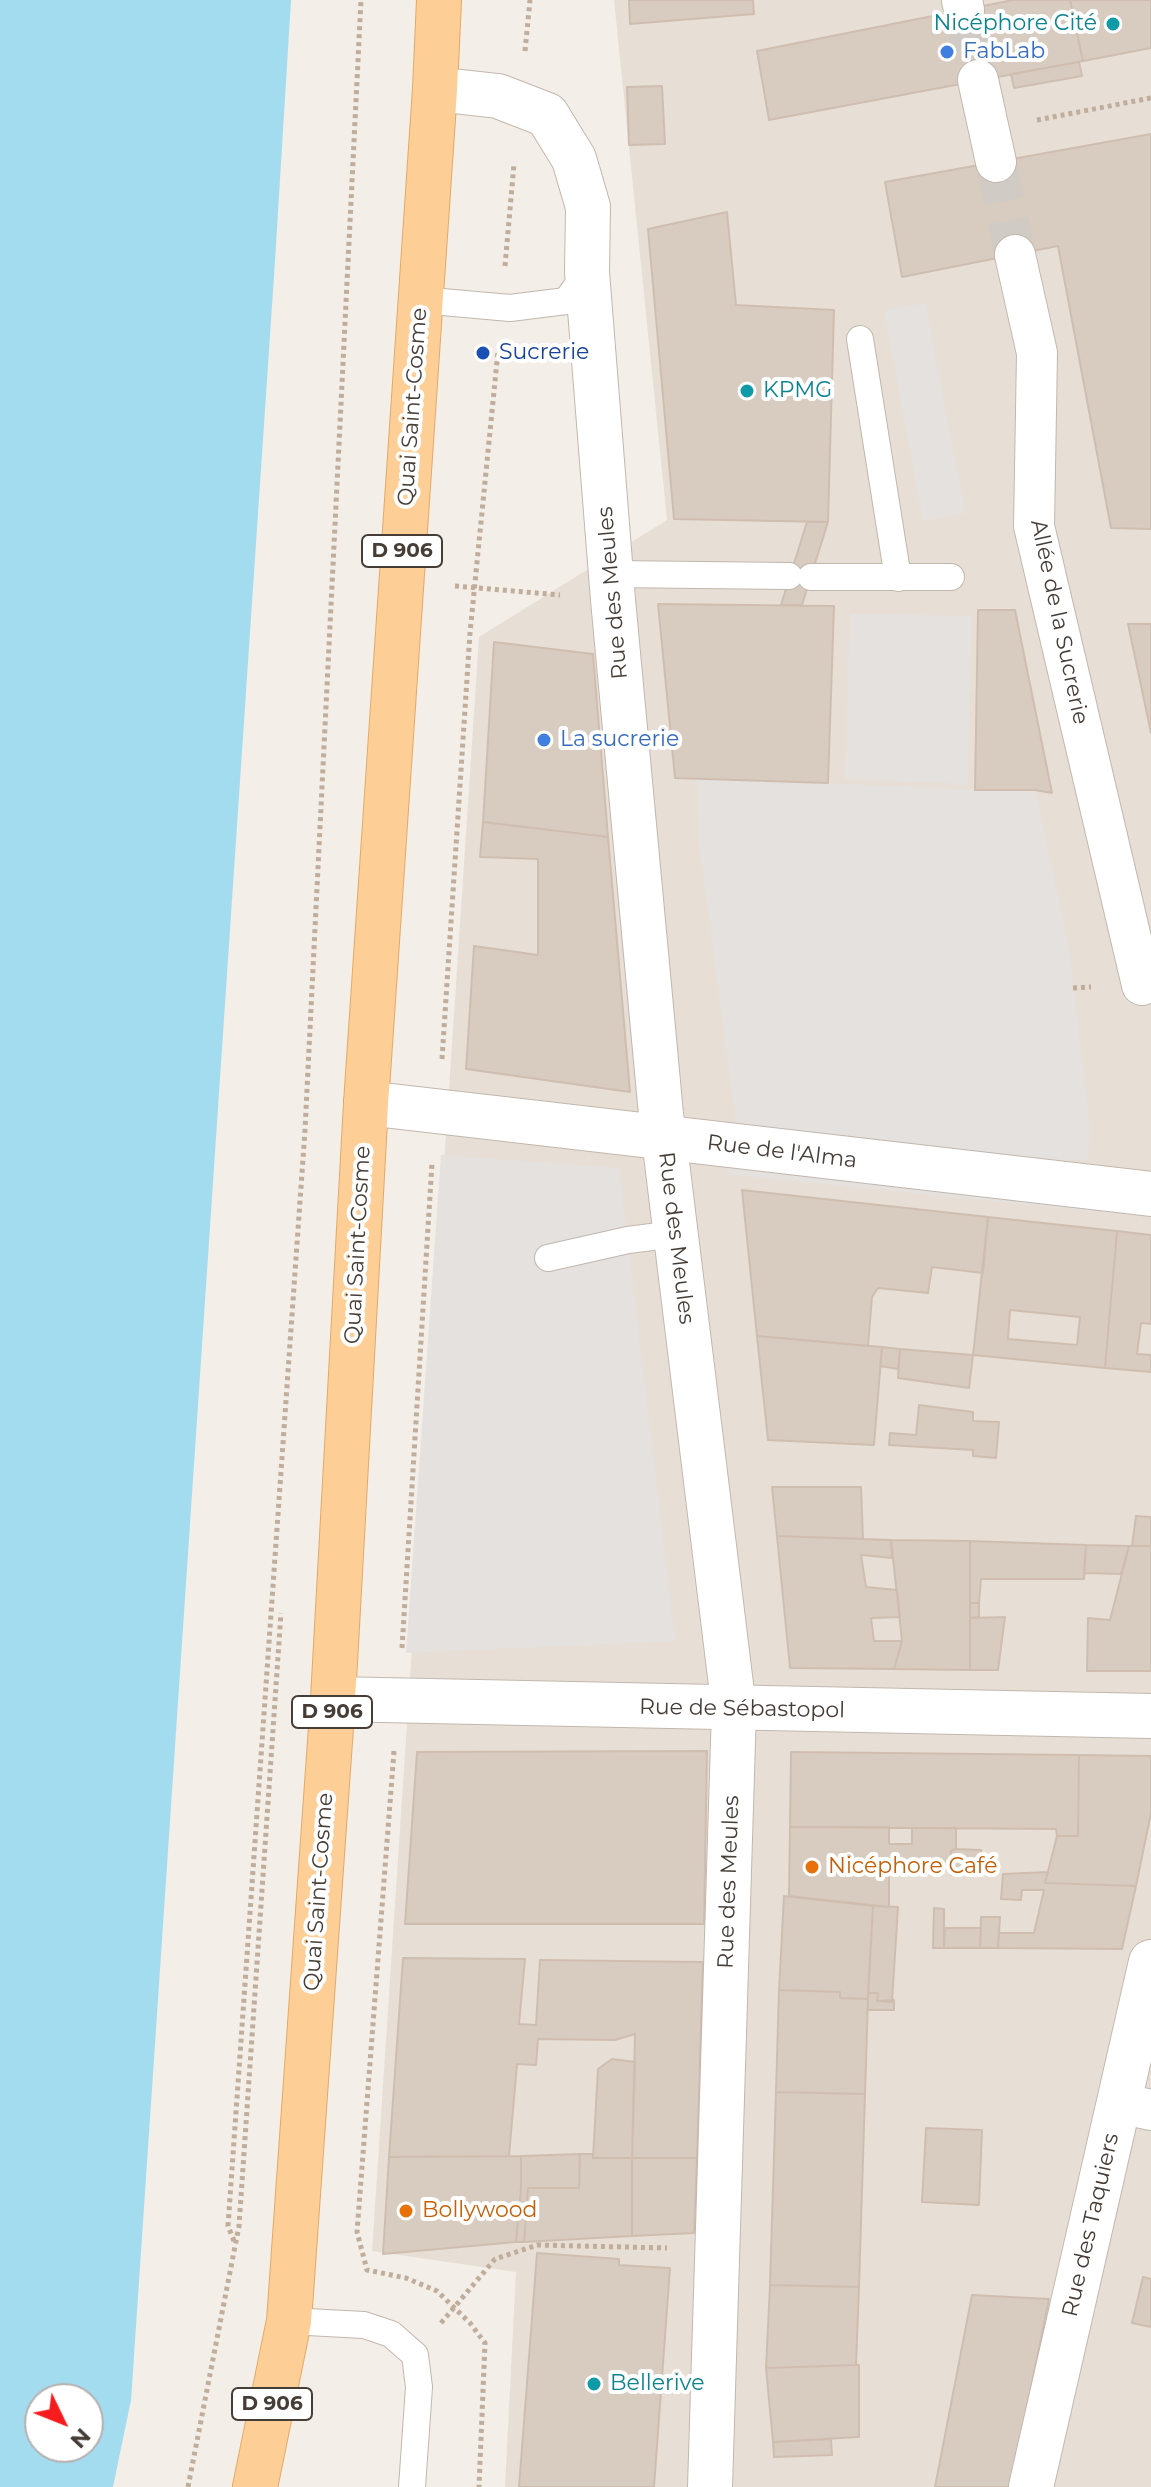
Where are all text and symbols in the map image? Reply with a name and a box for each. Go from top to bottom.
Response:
place label: Nicéphore Cité [933,11,1097,37]
marker: Nicéphore Cité [1104,15,1122,33]
place label: FabLab [963,39,1045,65]
marker: FabLab [938,43,956,61]
street label: Quai Saint-Cosme [393,307,433,507]
place label: Sucrerie [499,340,589,366]
marker: Sucrerie [474,344,492,362]
place label: KPMG [763,378,832,404]
marker: KPMG [738,382,756,400]
street label: Rue des Meules [592,505,634,681]
street label: Allée de la Sucrerie [1024,517,1094,727]
road number: D 906 [362,535,442,567]
place label: La sucrerie [560,727,679,753]
marker: La sucrerie [535,731,553,749]
street label: Rue de l'Alma [705,1130,859,1174]
street label: Quai Saint-Cosme [340,1145,376,1345]
street label: Rue des Meules [652,1150,700,1326]
street label: Rue de Sébastopol [639,1694,845,1724]
road number: D 906 [292,1696,372,1728]
street label: Quai Saint-Cosme [299,1792,339,1992]
street label: Rue des Meules [713,1795,745,1969]
place label: Nicéphore Café [828,1854,997,1880]
marker: Nicéphore Café [803,1858,821,1876]
street label: Rue des Taquiers [1057,2131,1125,2319]
place label: Bollywood [422,2198,537,2224]
marker: Bollywood [397,2202,415,2220]
place label: Bellerive [610,2371,704,2397]
marker: Bellerive [585,2375,603,2393]
north arrow [24,2383,104,2463]
road number: D 906 [232,2388,312,2420]
text: N [65,2423,96,2454]

